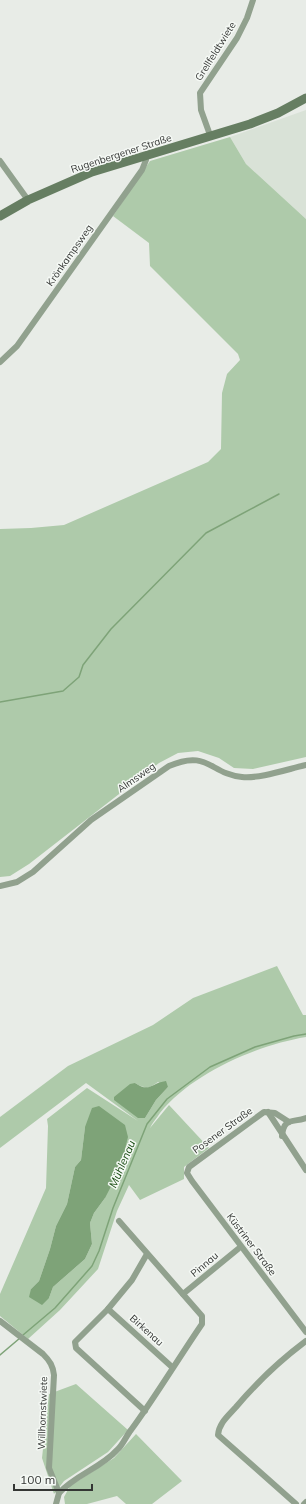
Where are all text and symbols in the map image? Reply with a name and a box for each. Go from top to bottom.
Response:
street label: Grellfeldtwiete [192,19,239,83]
street label: Rugenbergener Straße [69,131,173,176]
street label: Krönkampsweg [43,222,95,289]
street label: Almsweg [115,760,158,795]
street label: Posener Straße [190,1104,255,1157]
water label: Mühlenau [106,1138,138,1190]
street label: Küstriner Straße [224,1210,279,1278]
street label: Pinnau [188,1249,221,1280]
street label: Birkenau [127,1312,166,1349]
street label: Willhornstwiete [35,1376,50,1450]
scale bar [14,1466,92,1492]
text: 100 m [20,1472,55,1487]

